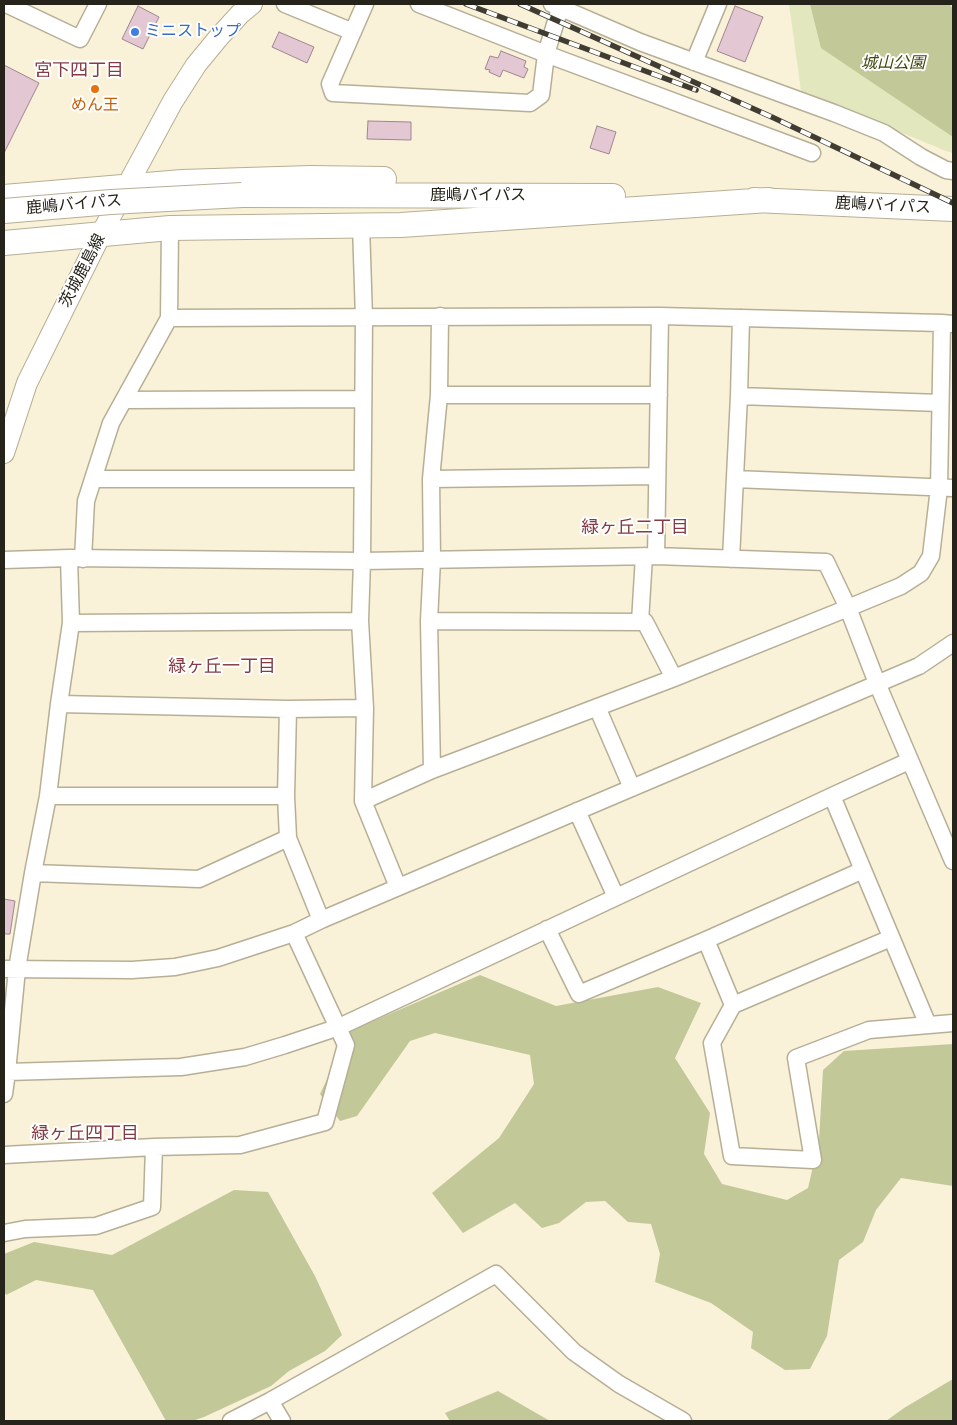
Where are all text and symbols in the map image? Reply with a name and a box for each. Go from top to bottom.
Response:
place label: ミニストップ [145,22,241,42]
marker: ミニストップ [129,26,141,38]
park label: 城山公園 [861,54,925,74]
district label: 宮下四丁目 [34,60,124,82]
marker: めん王 [89,83,101,95]
place label: めん王 [71,96,119,116]
street label: 鹿嶋バイパス [430,186,526,206]
street label: 鹿嶋バイパス [25,191,123,219]
street label: 鹿嶋バイパス [835,194,931,218]
street label: 茨城鹿島線 [56,231,110,311]
district label: 緑ヶ丘二丁目 [581,517,689,539]
district label: 緑ヶ丘一丁目 [168,656,276,678]
district label: 緑ヶ丘四丁目 [31,1123,139,1145]

